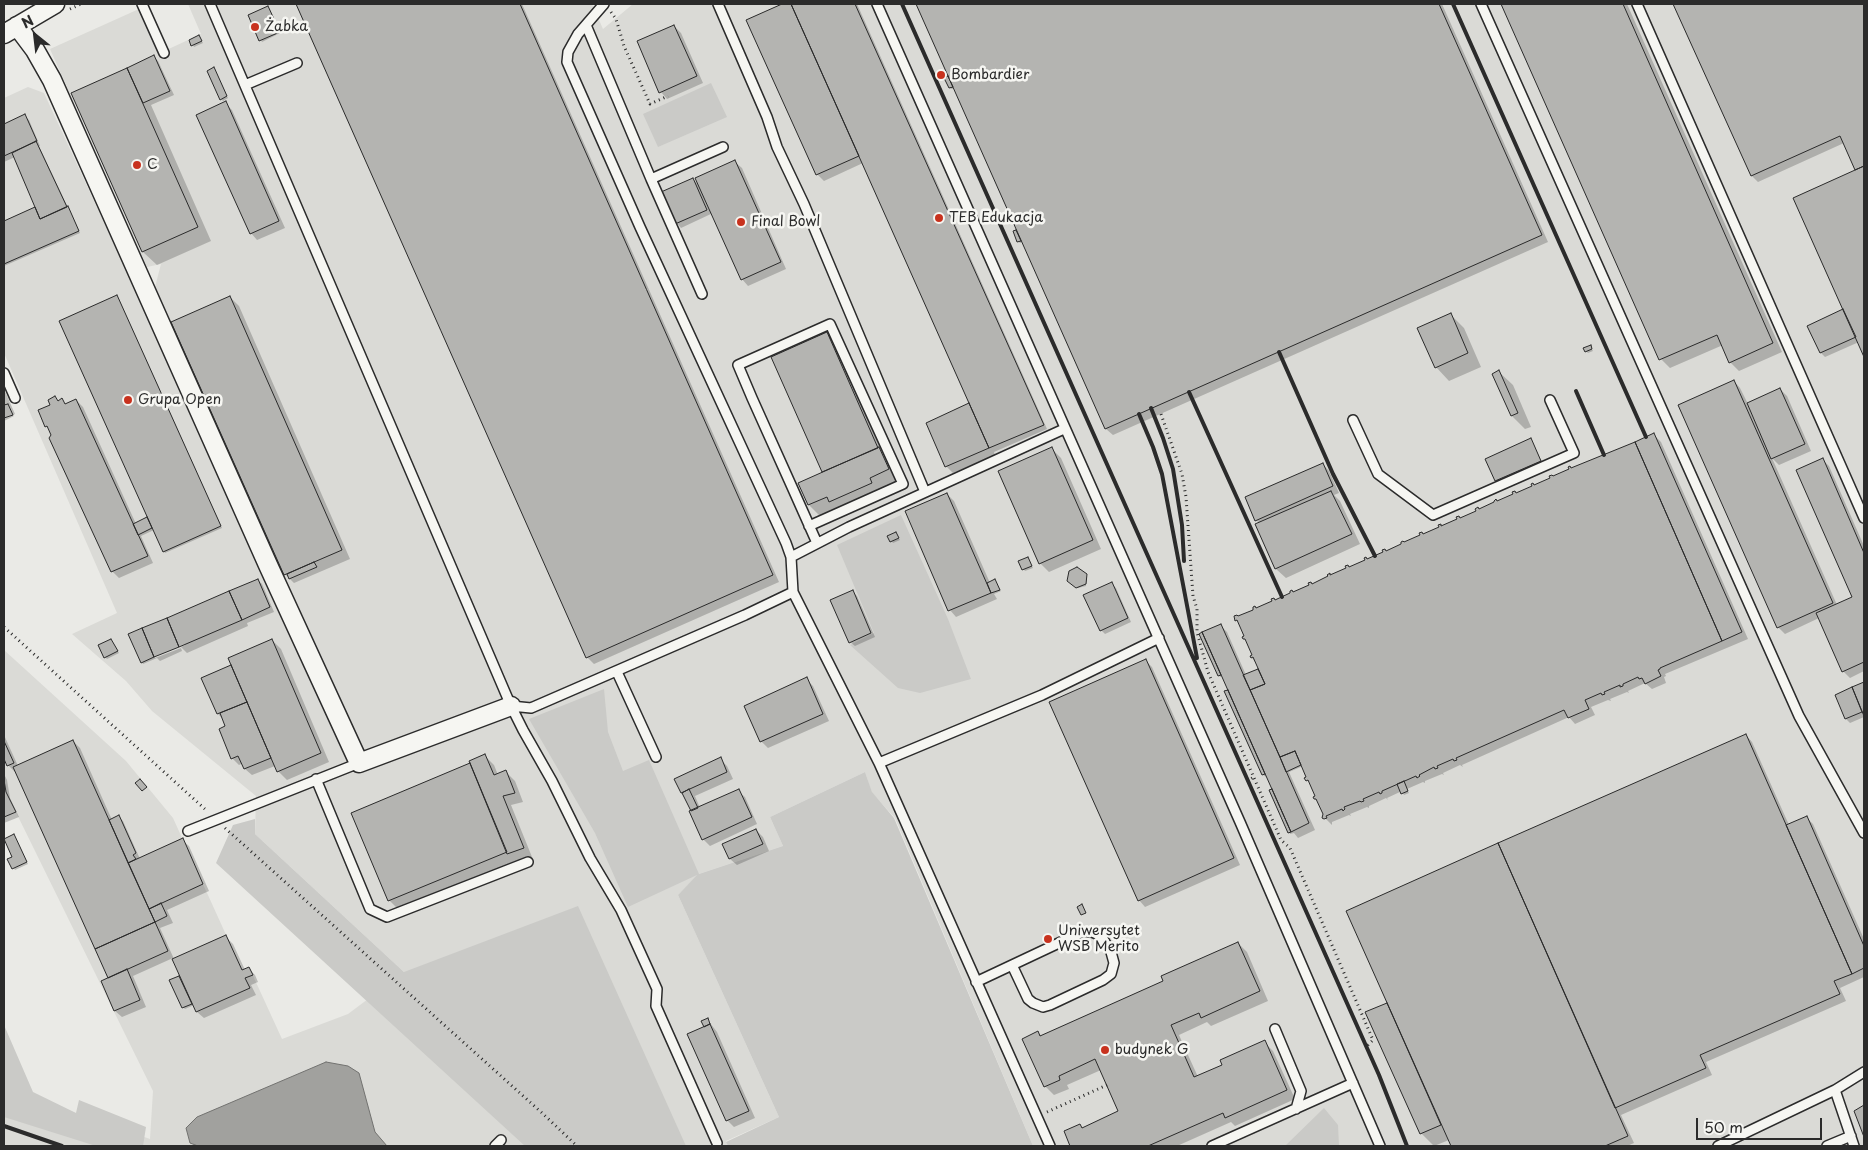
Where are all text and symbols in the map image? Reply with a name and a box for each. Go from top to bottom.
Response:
north arrow [10,10,60,60]
text: N [18,10,37,33]
place label: Żabka [265,19,308,35]
marker: Żabka [249,21,261,33]
place label: Bombardier [951,67,1029,83]
marker: Bombardier [935,69,947,81]
place label: C [147,157,158,173]
marker: C [131,159,143,171]
place label: TEB Edukacja [949,210,1043,226]
marker: TEB Edukacja [933,212,945,224]
place label: Final Bowl [751,214,820,230]
marker: Final Bowl [735,216,747,228]
place label: Grupa Open [138,392,221,408]
marker: Grupa Open [122,394,134,406]
place label: Uniwersytet WSB Merito [1058,923,1140,956]
marker: Uniwersytet WSB Merito [1042,933,1054,945]
place label: budynek G [1115,1042,1188,1058]
marker: budynek G [1099,1044,1111,1056]
scale bar [1698,1108,1824,1140]
text: 50 m [1704,1115,1743,1138]

